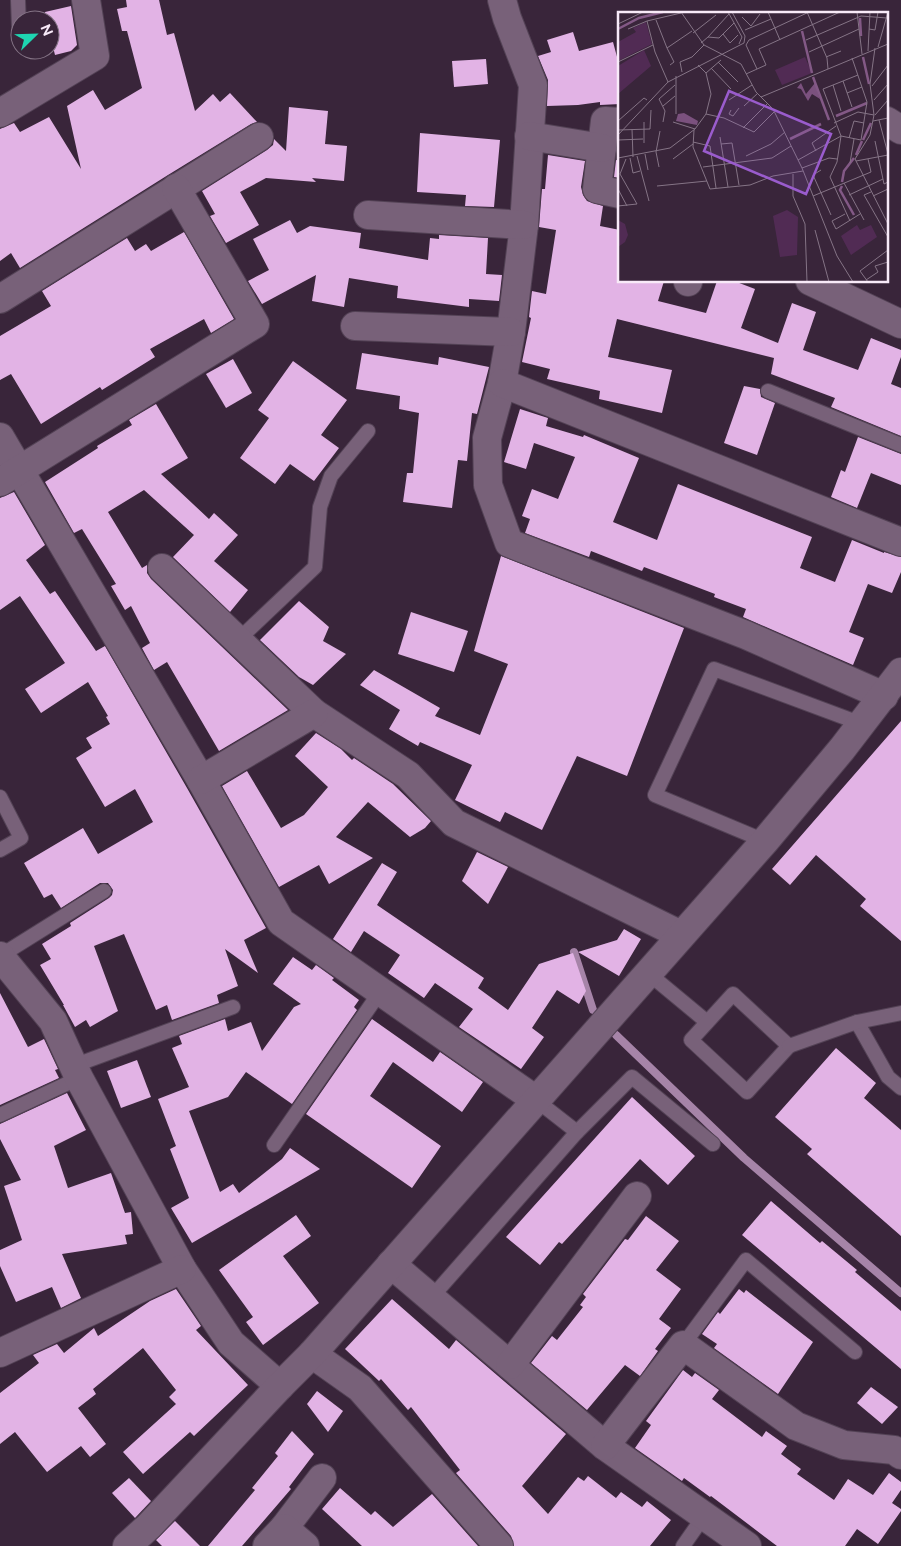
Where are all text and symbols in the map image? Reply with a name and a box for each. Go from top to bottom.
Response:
north arrow [10,10,60,60]
inset map [618,12,888,282]
text: N [38,22,56,38]

